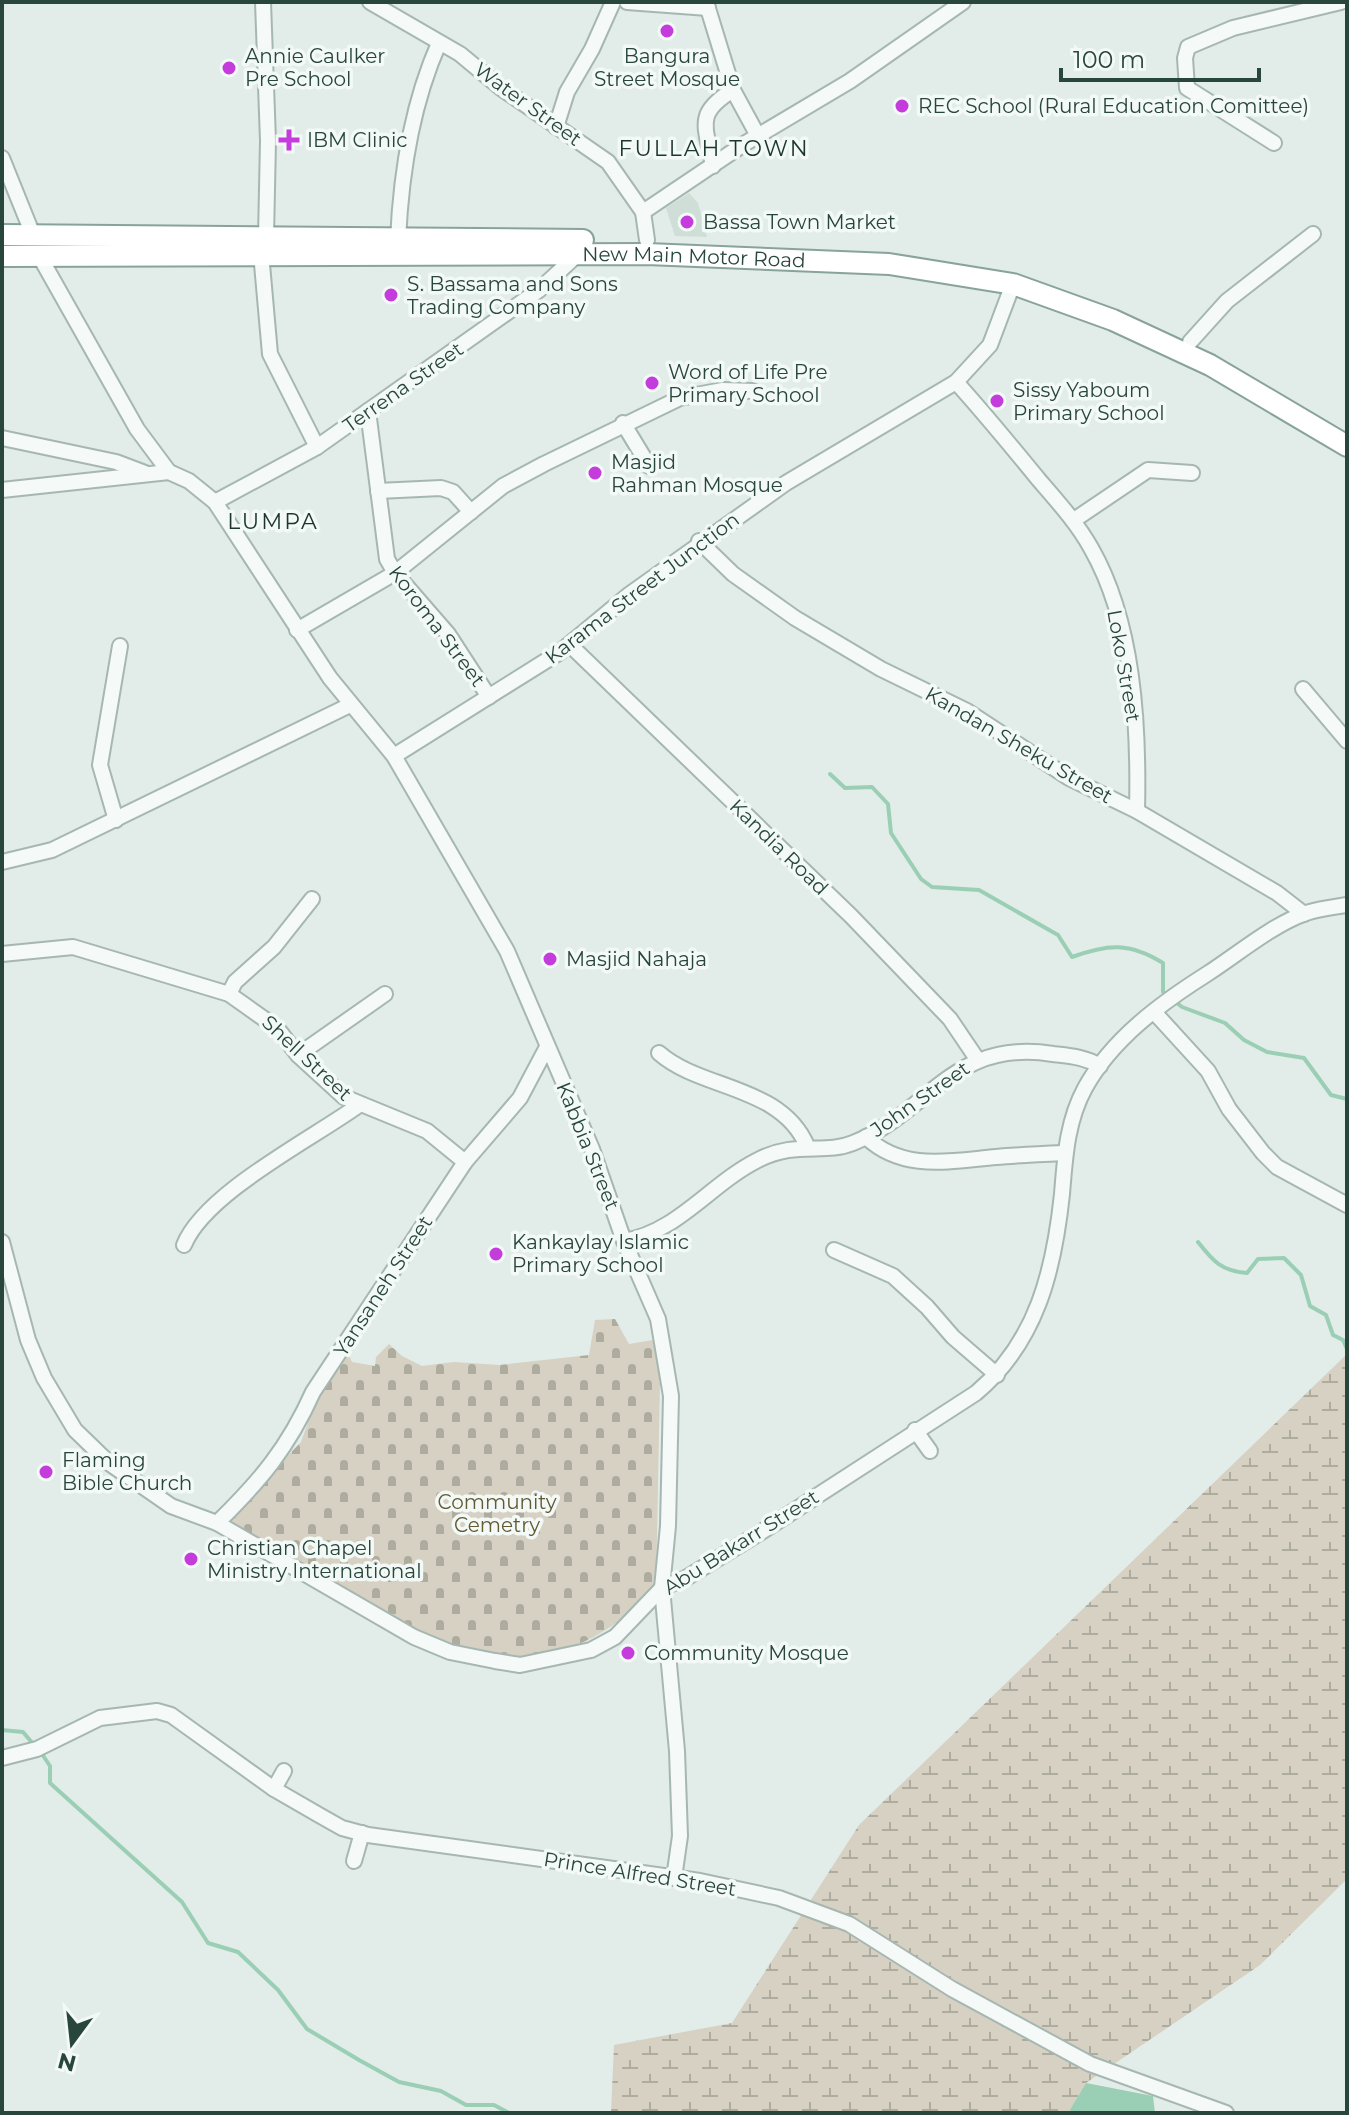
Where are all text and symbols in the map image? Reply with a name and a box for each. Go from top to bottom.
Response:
marker: Bangura Street Mosque [658,22,676,40]
scale bar [1061,32,1259,82]
place label: Annie Caulker Pre School [245,44,385,91]
place label: Bangura Street Mosque [594,44,740,91]
text: 100 m [1073,45,1145,74]
street label: Water Street [470,57,586,151]
marker: Annie Caulker Pre School [220,59,238,77]
place label: REC School (Rural Education Comittee) [918,94,1309,118]
marker: REC School (Rural Education Comittee) [893,97,911,115]
place label: IBM Clinic [307,128,408,152]
marker: IBM Clinic [278,129,300,151]
district label: FULLAH TOWN [618,135,810,162]
place label: Bassa Town Market [703,210,896,234]
marker: Bassa Town Market [678,213,696,231]
street label: New Main Motor Road [582,242,806,273]
place label: S. Bassama and Sons Trading Company [407,272,618,319]
marker: S. Bassama and Sons Trading Company [382,286,400,304]
street label: Terrena Street [338,337,468,437]
place label: Word of Life Pre Primary School [668,360,828,407]
marker: Word of Life Pre Primary School [643,374,661,392]
place label: Sissy Yaboum Primary School [1013,378,1165,425]
marker: Sissy Yaboum Primary School [988,392,1006,410]
place label: Masjid Rahman Mosque [611,450,783,497]
marker: Masjid Rahman Mosque [586,464,604,482]
street label: Karama Street Junction [540,507,744,669]
district label: LUMPA [227,508,319,535]
street label: Koroma Street [384,561,490,691]
street label: Loko Street [1102,608,1146,724]
street label: Kandan Sheku Street [921,682,1117,808]
street label: Kandia Road [725,794,833,900]
place label: Masjid Nahaja [566,947,707,971]
marker: Masjid Nahaja [541,950,559,968]
street label: Shell Street [257,1010,357,1106]
street label: John Street [865,1056,974,1142]
street label: Kabbia Street [551,1079,625,1213]
street label: Yansaneh Street [329,1211,437,1361]
place label: Kankaylay Islamic Primary School [512,1230,689,1277]
marker: Kankaylay Islamic Primary School [487,1245,505,1263]
place label: Flaming Bible Church [62,1448,192,1495]
marker: Flaming Bible Church [37,1463,55,1481]
street label: Abu Bakarr Street [659,1484,823,1600]
park label: Community Cemetry [437,1490,557,1537]
place label: Christian Chapel Ministry International [207,1536,422,1583]
marker: Christian Chapel Ministry International [182,1550,200,1568]
place label: Community Mosque [644,1641,849,1665]
marker: Community Mosque [619,1644,637,1662]
street label: Prince Alfred Street [542,1847,738,1901]
north arrow [32,2003,112,2083]
text: N [55,2046,79,2077]

